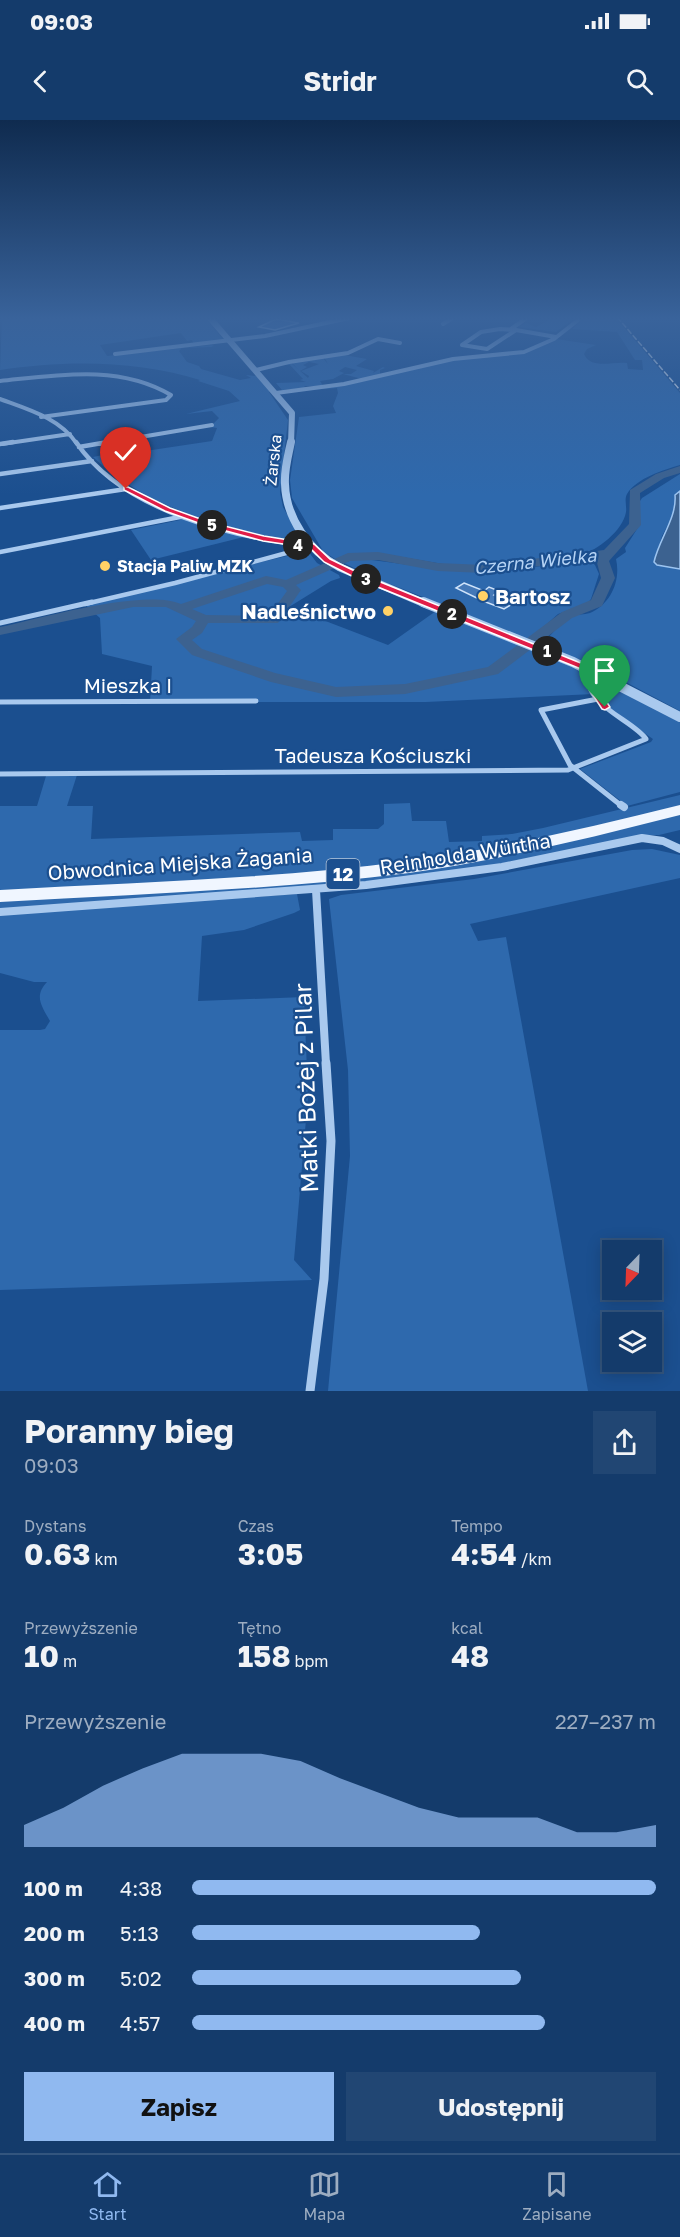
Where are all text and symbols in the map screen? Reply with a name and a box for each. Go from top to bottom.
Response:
text: 09:03 [30,8,93,35]
icon: back [24,65,57,98]
text: Stridr [303,65,377,97]
icon: search [623,65,656,98]
pin [100,427,151,489]
street label: Żarska [260,433,286,487]
icon: check [109,436,142,469]
pin: 5 [197,510,227,540]
text: 5 [207,515,217,535]
pin: 4 [283,530,313,560]
text: 4 [293,535,303,555]
water label: Czerna Wielka [473,544,598,578]
place label: Stacja Paliw MZK [117,556,253,576]
marker: Stacja Paliw MZK [98,559,112,573]
pin: 3 [351,564,381,594]
text: 3 [361,569,371,589]
place label: Bartosz [495,584,570,608]
marker: Bartosz [476,589,490,603]
place label: Nadleśnictwo [242,599,376,623]
pin: 2 [437,599,467,629]
marker: Nadleśnictwo [381,604,395,618]
text: 2 [447,604,457,624]
pin: 1 [532,636,562,666]
text: 1 [543,641,551,661]
pin [579,645,630,707]
icon: arrive [588,654,621,687]
street label: Mieszka I [84,673,172,697]
street label: Tadeusza Kościuszki [275,743,471,767]
street label: Reinholda Würtha [378,828,552,878]
street label: Obwodnica Miejska Żagania [47,842,313,884]
road number: 12 [326,859,360,889]
street label: Matki Bożej z Pilar [287,983,323,1193]
north arrow [602,1240,662,1300]
map controls [602,1240,662,1372]
button: layers [602,1312,662,1372]
text: Poranny bieg [24,1411,234,1450]
button: share [593,1411,656,1474]
text: 09:03 [24,1453,79,1477]
text: Dystans [24,1516,86,1536]
text: Czas [238,1516,274,1536]
text: Tempo [451,1516,503,1536]
text: 0.63 [24,1536,90,1572]
text: 3:05 [238,1536,303,1572]
text: 4:54 [451,1536,517,1572]
text: km [90,1549,118,1569]
text: /km [517,1549,552,1569]
text: Przewyższenie [24,1618,138,1638]
text: Tętno [238,1618,281,1638]
text: kcal [451,1618,483,1638]
text: 10 [24,1638,59,1674]
text: 158 [238,1638,291,1674]
text: 48 [451,1638,489,1674]
text: m [59,1651,77,1671]
text: bpm [291,1651,328,1671]
text: Przewyższenie [24,1709,166,1733]
text: 227–237 m [555,1709,656,1733]
text: 100 m [24,1876,83,1900]
text: 4:38 [120,1876,162,1900]
text: 200 m [24,1921,85,1945]
text: 5:13 [120,1921,159,1945]
text: 300 m [24,1966,85,1990]
text: 5:02 [120,1966,162,1990]
text: 400 m [24,2011,85,2035]
text: 4:57 [120,2011,160,2035]
button: Zapisz [24,2072,334,2141]
button: Udostępnij [346,2072,656,2141]
tab: Start [88,2168,127,2224]
tab: Mapa [304,2168,345,2224]
tab: Zapisane [522,2168,592,2224]

